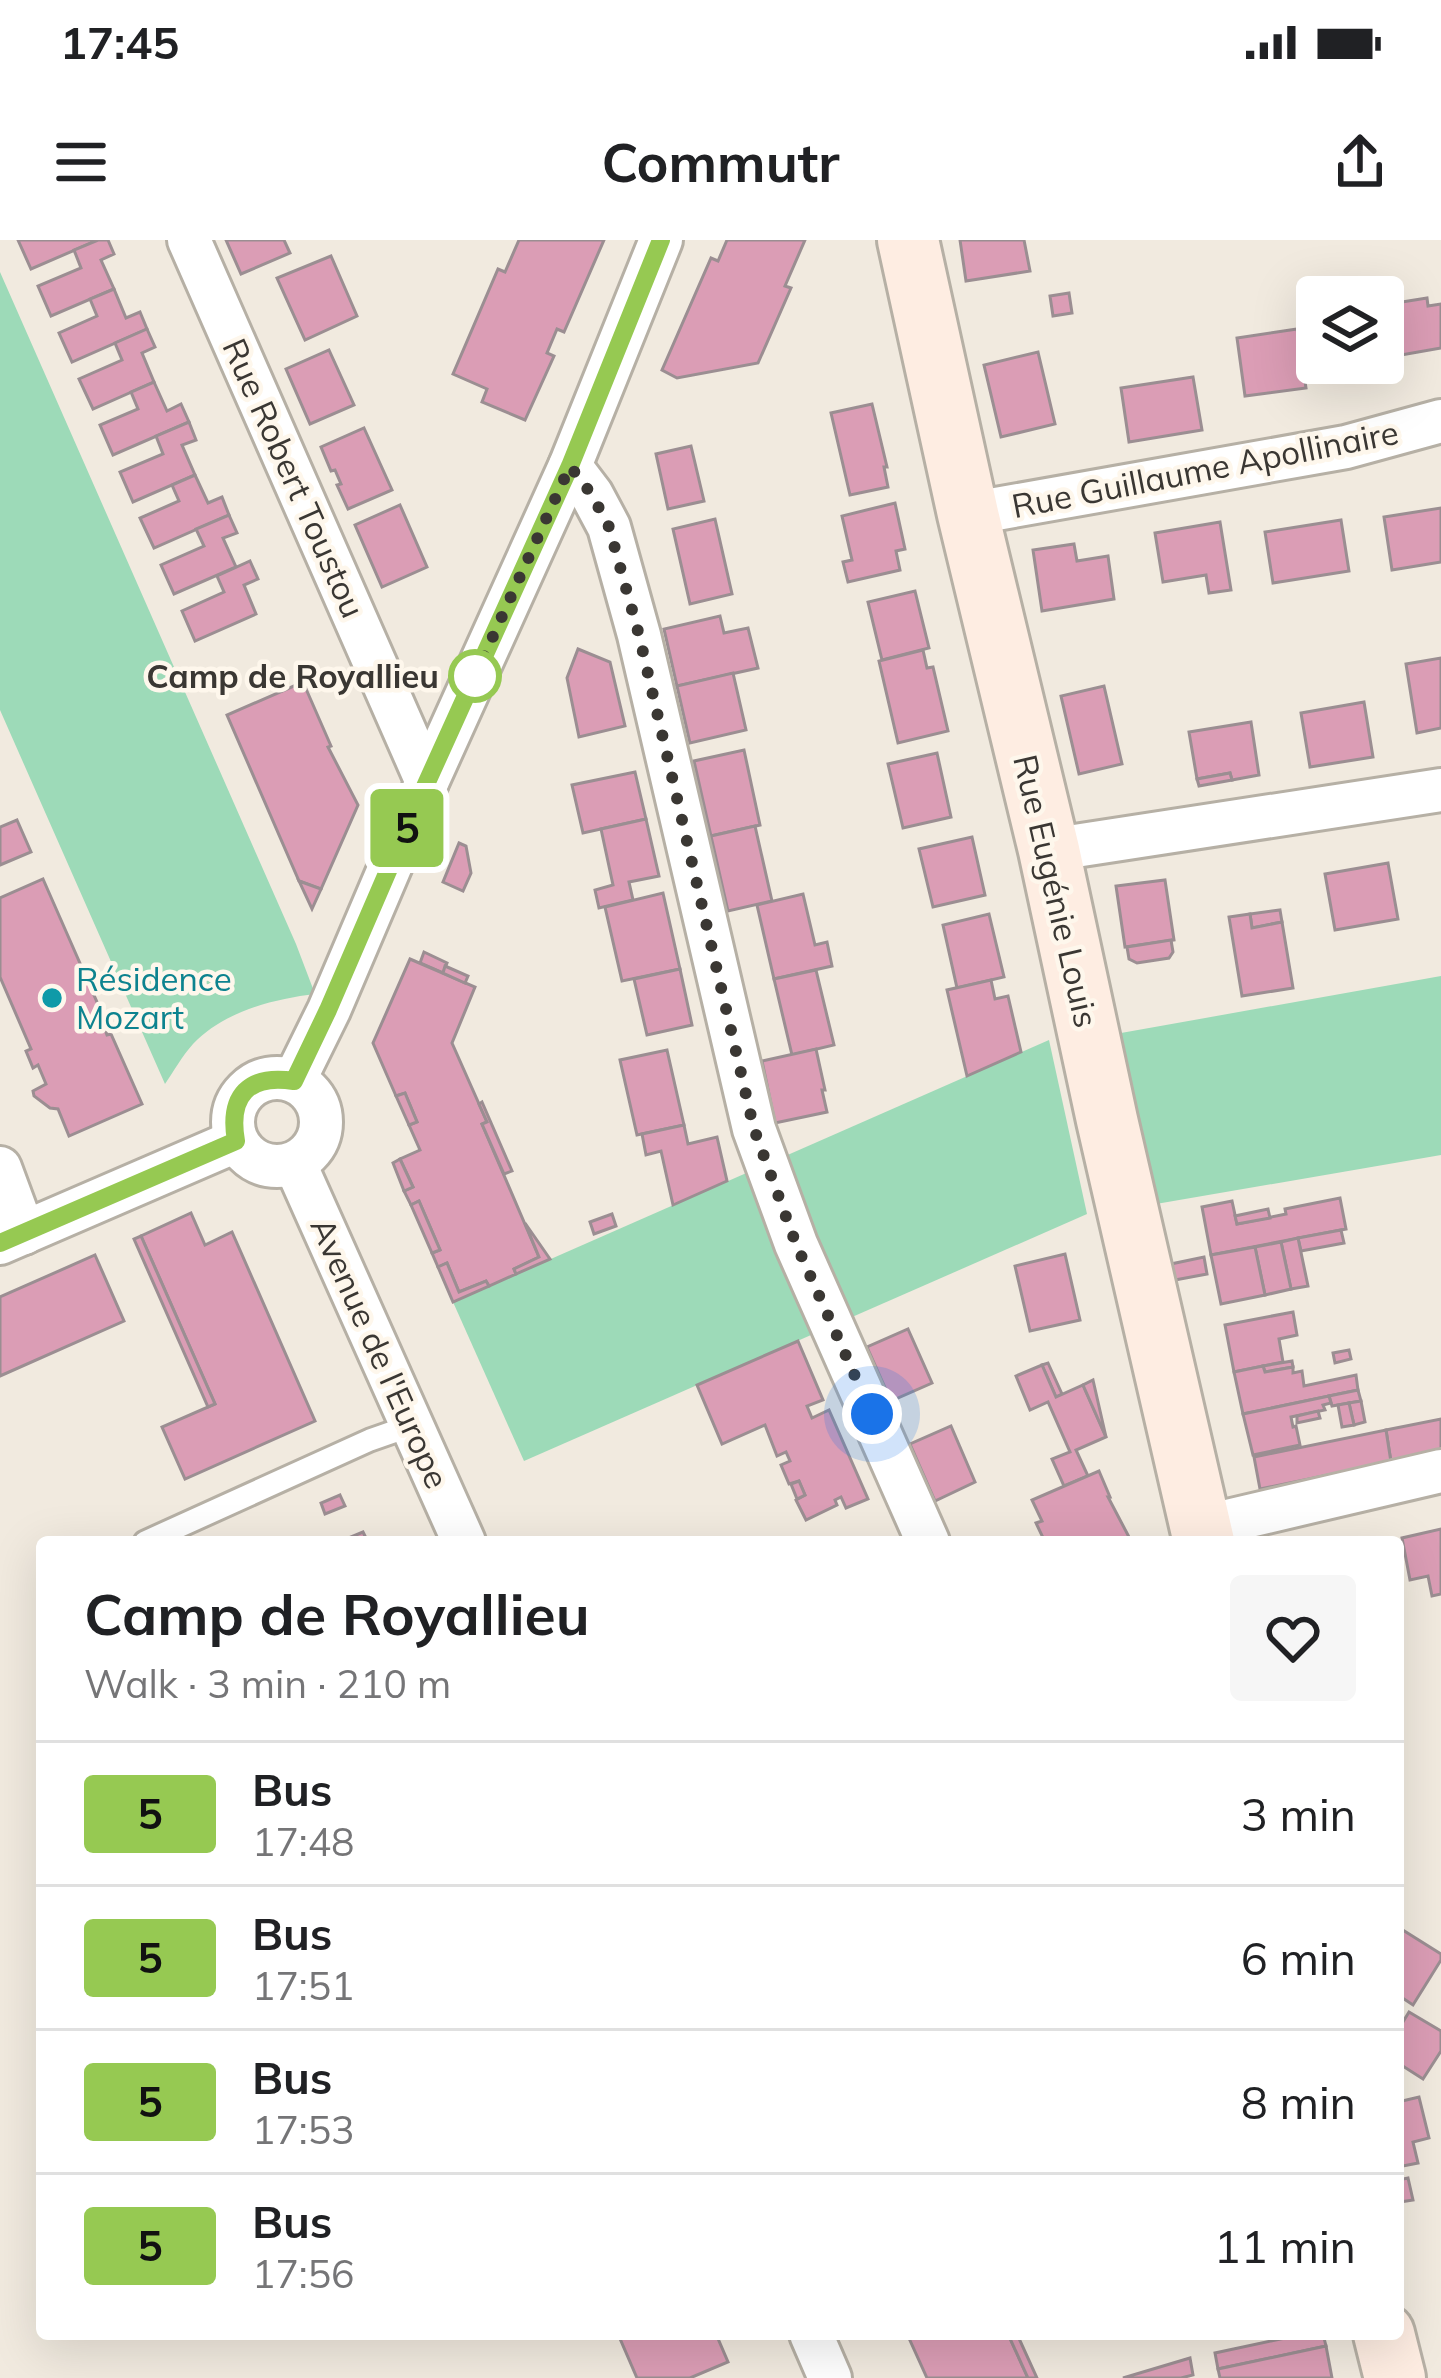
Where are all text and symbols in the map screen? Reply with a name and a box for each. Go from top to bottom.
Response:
text: 17:45 [60,14,179,70]
text: Commutr [601,128,840,196]
icon: menu [48,129,114,195]
icon: share [1327,129,1393,195]
map controls [1296,276,1404,384]
button: layers [1296,276,1404,384]
street label: Rue Robert Toustou [214,332,374,624]
street label: Rue Guillaume Apollinaire [1008,411,1402,526]
marker: Camp de Royallieu [450,651,500,701]
place label: Camp de Royallieu [146,655,439,696]
street label: Rue Eugénie Louis [1005,751,1108,1031]
line badge: 5 [368,789,446,867]
text: 5 [394,801,420,854]
place label: Résidence Mozart [76,958,232,1037]
marker: Résidence Mozart [39,985,65,1011]
street label: Avenue de l'Europe [302,1211,459,1494]
your location [842,1384,902,1444]
button: heart [1230,1575,1356,1701]
text: Camp de Royallieu [84,1578,590,1649]
text: Walk · 3 min · 210 m [84,1659,451,1708]
text: Bus [252,1761,332,1817]
text: 3 min [1241,1786,1356,1842]
text: 5 [137,1787,163,1840]
text: 17:48 [252,1817,355,1866]
text: Bus [252,1905,332,1961]
text: 6 min [1241,1930,1356,1986]
text: 5 [137,1931,163,1984]
text: 17:51 [252,1961,355,2010]
text: Bus [252,2049,332,2105]
text: 8 min [1241,2074,1356,2130]
text: 5 [137,2075,163,2128]
text: 17:53 [252,2105,355,2154]
text: Bus [252,2193,332,2249]
text: 11 min [1214,2218,1356,2274]
text: 5 [137,2219,163,2272]
text: 17:56 [252,2249,355,2298]

